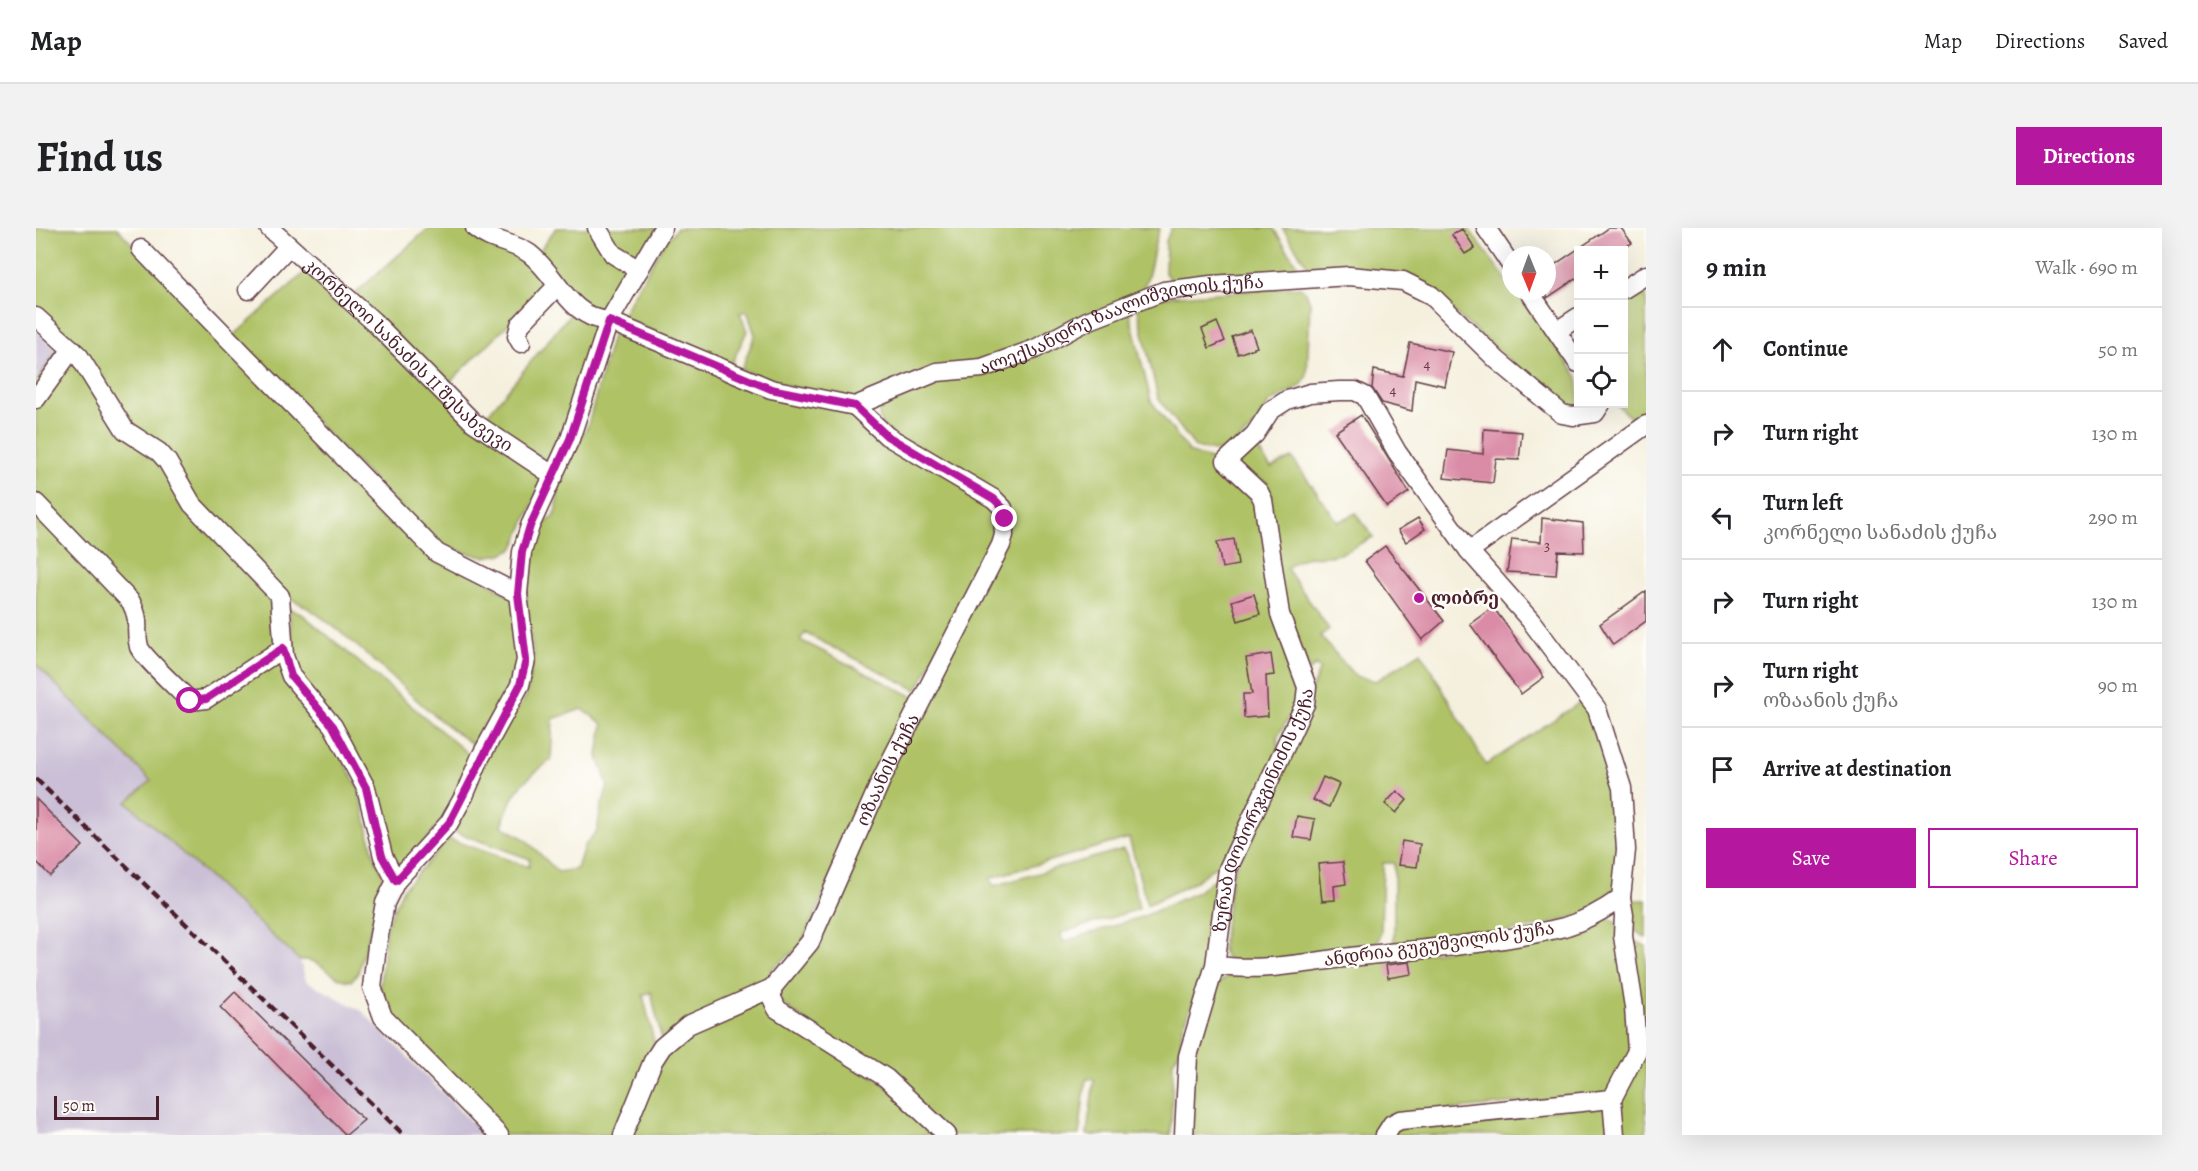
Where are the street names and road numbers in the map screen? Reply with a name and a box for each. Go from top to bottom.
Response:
street label: კორნელი სანაძის II შესახვევი [299,253,518,457]
street label: ალექსანდრე ზაალიშვილის ქუჩა [976,270,1264,380]
street label: ზურაბ დობორჯგინიძის ქუჩა [1208,687,1319,934]
street label: ოზაანის ქუჩა [851,709,925,830]
street label: ანდრია გუგუშვილის ქუჩა [1322,916,1556,972]

